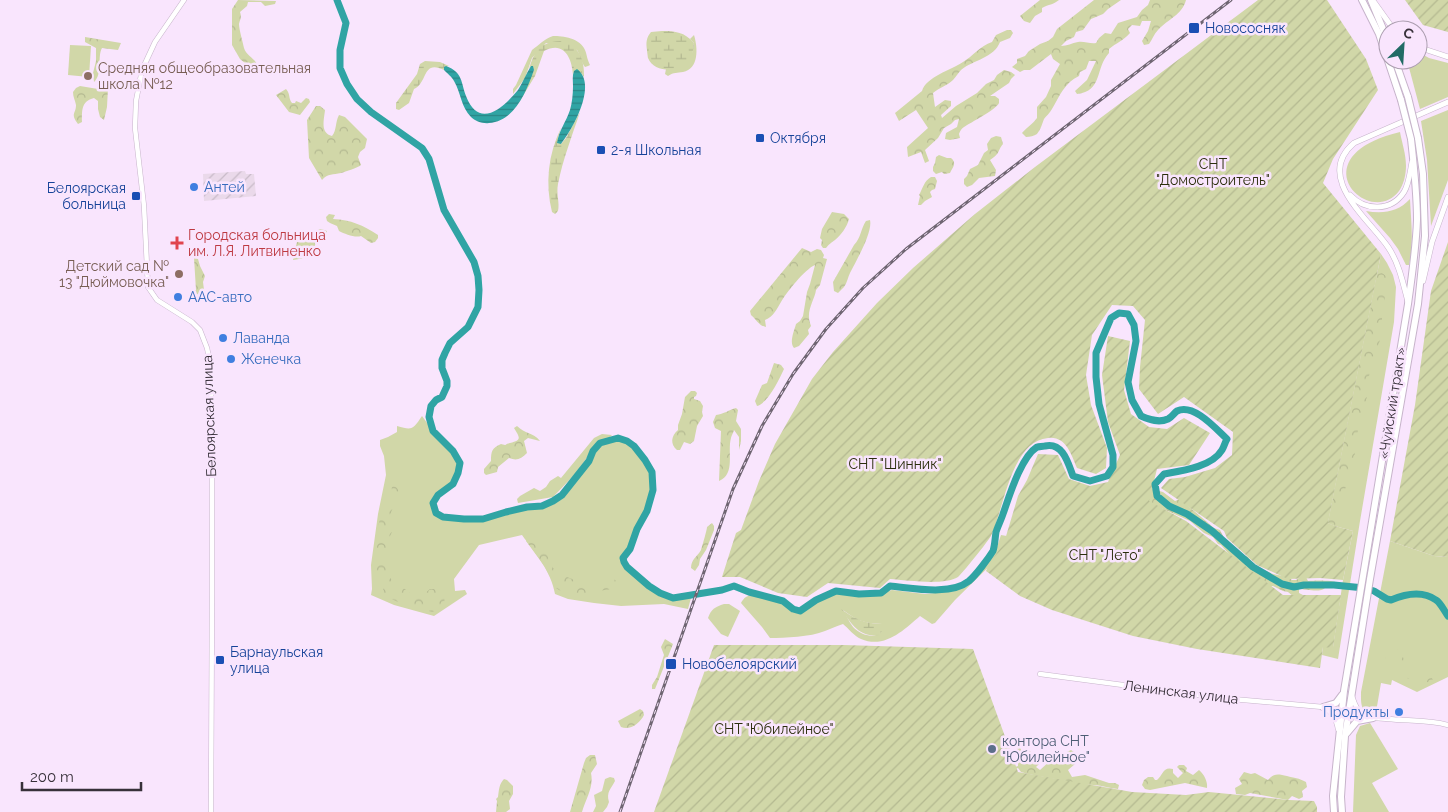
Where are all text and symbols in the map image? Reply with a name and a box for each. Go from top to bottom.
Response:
place label: Новососняк [1205,20,1286,36]
north arrow [1378,20,1428,70]
marker: Новососняк [1187,21,1201,35]
text: С [1401,24,1417,43]
place label: Средняя общеобразовательная школа №12 [98,60,311,92]
marker: Средняя общеобразовательная школа №12 [82,70,94,82]
place label: Октября [770,130,826,146]
marker: Октября [754,132,766,144]
place label: 2-я Школьная [611,142,701,158]
marker: 2-я Школьная [595,144,607,156]
park label: СНТ "Домостроитель" [1156,156,1270,188]
place label: Антей [204,179,245,195]
place label: Белоярская больница [47,180,126,212]
marker: Антей [188,181,200,193]
marker: Белоярская больница [130,190,142,202]
place label: Городская больница им. Л.Я. Литвиненко [188,227,326,259]
marker: Городская больница им. Л.Я. Литвиненко [170,236,184,250]
place label: Детский сад № 13 "Дюймовочка" [59,258,169,290]
marker: Детский сад № 13 "Дюймовочка" [173,268,185,280]
place label: ААС-авто [188,289,252,305]
marker: ААС-авто [172,291,184,303]
place label: Лаванда [233,330,290,346]
marker: Лаванда [217,332,229,344]
street label: «Чуйский тракт» [1375,346,1409,460]
place label: Женечка [241,351,301,367]
marker: Женечка [225,353,237,365]
street label: Белоярская улица [199,355,219,477]
park label: СНТ "Шинник" [848,456,942,472]
park label: СНТ "Лето" [1069,547,1141,563]
place label: Барнаульская улица [230,644,323,676]
marker: Барнаульская улица [214,654,226,666]
place label: Новобелоярский [682,656,797,672]
marker: Новобелоярский [664,657,678,671]
street label: Ленинская улица [1123,677,1239,707]
place label: Продукты [1323,704,1389,720]
marker: Продукты [1393,706,1405,718]
park label: СНТ "Юбилейное" [714,721,834,737]
place label: контора СНТ "Юбилейное" [1002,733,1090,765]
marker: контора СНТ "Юбилейное" [986,743,998,755]
scale bar [22,760,141,792]
text: 200 m [30,768,74,786]

